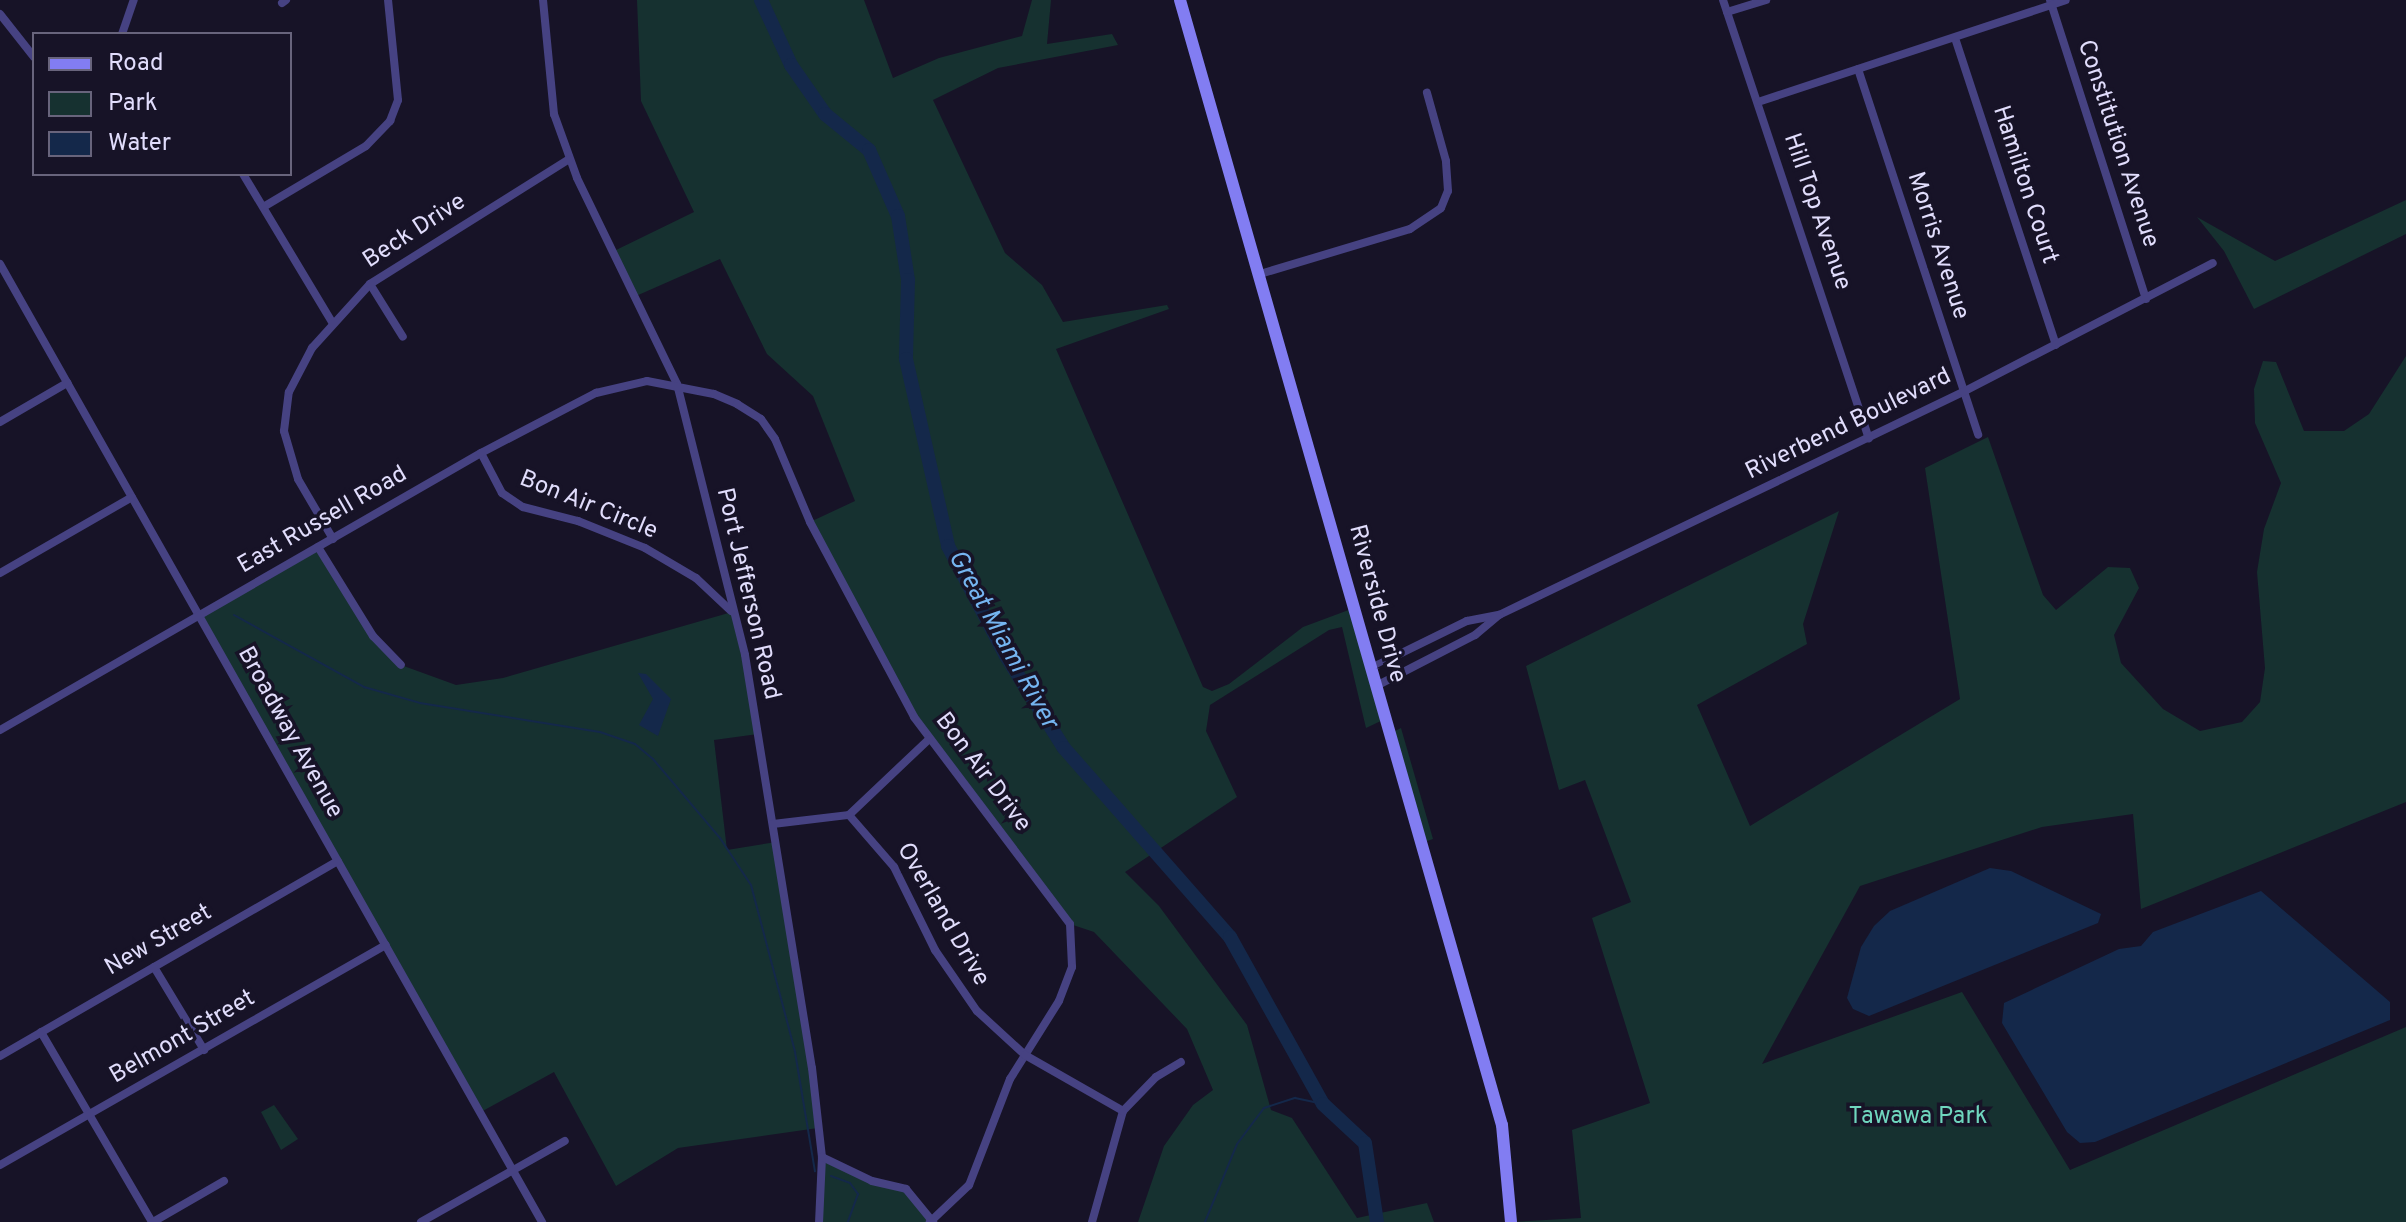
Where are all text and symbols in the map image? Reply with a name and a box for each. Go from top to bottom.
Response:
legend [32,32,292,176]
street label: Constitution Avenue [2070,36,2164,252]
text: Road [108,49,164,79]
text: Park [108,89,158,119]
street label: Hamilton Court [1985,102,2063,268]
text: Water [108,129,171,159]
street label: Hill Top Avenue [1775,129,1857,295]
street label: Morris Avenue [1899,168,1975,324]
street label: Beck Drive [358,188,472,276]
street label: Riverbend Boulevard [1741,363,1957,487]
street label: East Russell Road [233,461,413,581]
street label: Bon Air Circle [514,465,662,547]
street label: Port Jefferson Road [709,485,785,703]
street label: Riverside Drive [1341,522,1411,686]
water label: Great Miami River [940,545,1064,735]
street label: Broadway Avenue [230,642,348,824]
street label: Bon Air Drive [928,707,1036,839]
street label: Overland Drive [889,838,995,992]
street label: New Street [100,899,218,983]
street label: Belmont Street [105,985,261,1091]
park label: Tawawa Park [1849,1104,1987,1132]

